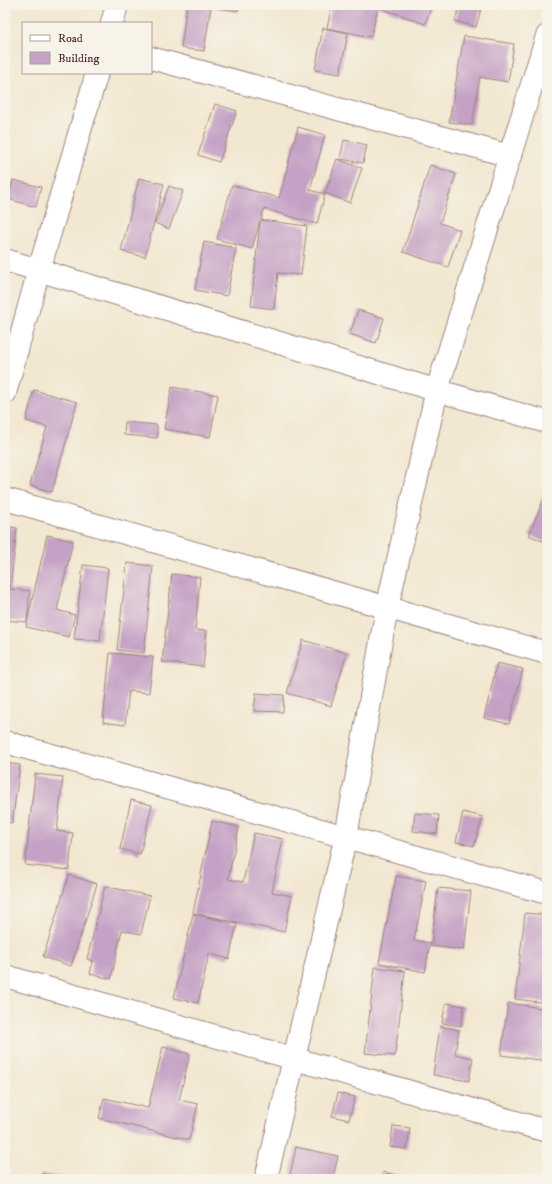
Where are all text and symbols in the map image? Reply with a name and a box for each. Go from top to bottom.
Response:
legend [22,22,152,74]
text: Road [58,31,83,46]
text: Building [58,51,99,66]

